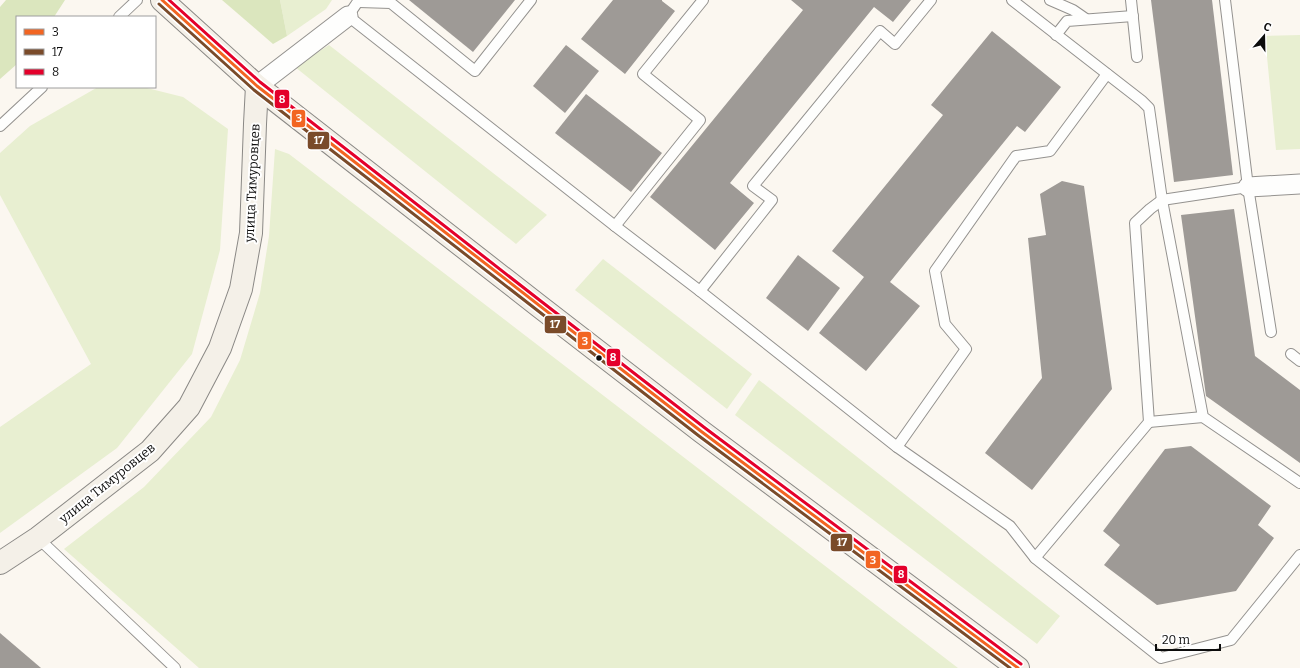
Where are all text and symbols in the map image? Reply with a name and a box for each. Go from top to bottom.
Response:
legend [16,16,156,88]
north arrow [1244,16,1284,56]
text: С [1262,20,1273,34]
text: 3 [52,25,59,39]
text: 17 [52,45,63,59]
text: 8 [52,65,59,79]
line badge: 8 [274,89,290,109]
text: 8 [279,93,286,106]
line badge: 3 [291,109,306,128]
text: 3 [296,112,302,125]
street label: улица Тимуровцев [241,123,263,244]
line badge: 17 [307,131,330,150]
text: 17 [314,134,324,147]
line badge: 17 [544,315,567,334]
text: 17 [550,318,560,331]
line badge: 3 [577,331,592,350]
text: 3 [582,335,588,348]
line badge: 8 [606,348,621,367]
text: 8 [610,351,617,364]
unlabelled marker [594,353,604,363]
street label: улица Тимуровцев [55,440,158,527]
line badge: 17 [830,533,853,552]
text: 17 [837,536,847,549]
line badge: 3 [865,550,881,569]
text: 3 [870,554,876,567]
line badge: 8 [893,565,908,584]
text: 8 [898,568,905,581]
scale bar [1156,626,1220,652]
text: 20 m [1162,633,1191,647]

